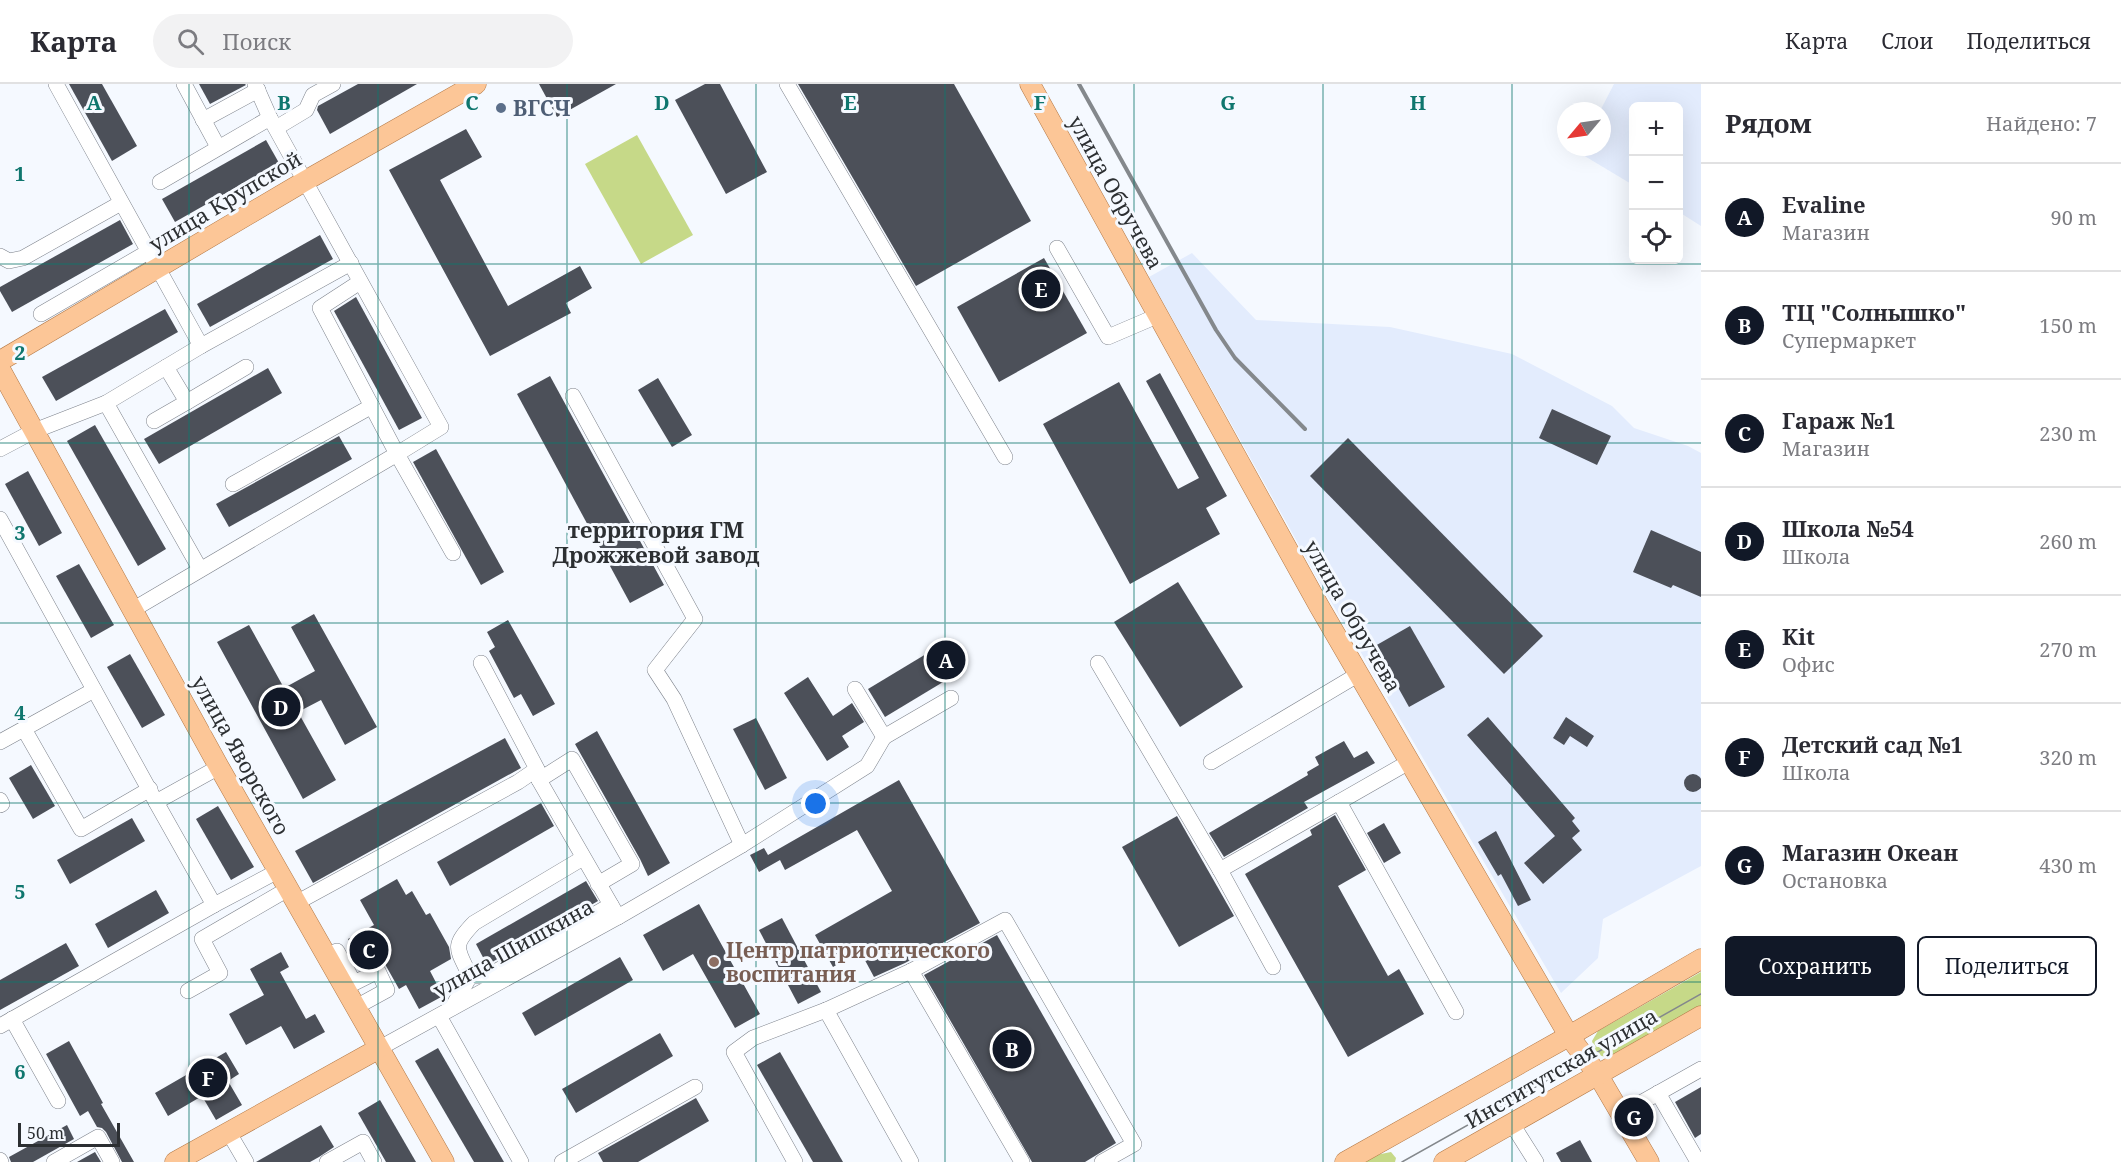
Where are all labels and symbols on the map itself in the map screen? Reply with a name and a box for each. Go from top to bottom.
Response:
text: A [86,89,102,116]
text: B [277,89,291,116]
text: C [465,89,479,116]
text: D [654,89,670,116]
text: E [843,89,857,116]
text: F [1034,89,1046,116]
text: G [1220,89,1236,116]
text: H [1410,89,1426,116]
place label: ВГСЧ [513,94,570,122]
marker: ВГСЧ [494,101,508,115]
north arrow [1557,102,1611,156]
street label: улица Обручева [1062,110,1170,274]
street label: улица Крупской [143,144,307,258]
text: 1 [14,160,26,187]
pin: E [1022,266,1060,312]
text: 2 [14,339,26,366]
district label: территория ГМ Дрожжевой завод [552,514,760,569]
text: 3 [14,519,26,546]
street label: улица Обручева [1298,535,1408,697]
pin: A [926,638,966,682]
street label: улица Яворского [186,670,296,840]
pin: D [262,684,300,730]
text: 4 [14,699,26,726]
your location [801,789,830,818]
text: 5 [14,878,26,905]
street label: улица Шишкина [428,892,598,1004]
pin: C [350,928,388,972]
place label: Центр патриотического воспитания [726,936,990,988]
marker: Центр патриотического воспитания [707,955,721,969]
street label: Институтская улица [1460,1001,1662,1135]
pin: B [992,1026,1032,1072]
pin: F [188,1056,228,1100]
text: 6 [14,1058,26,1085]
pin: G [1614,1094,1654,1140]
scale bar [18,1120,120,1148]

